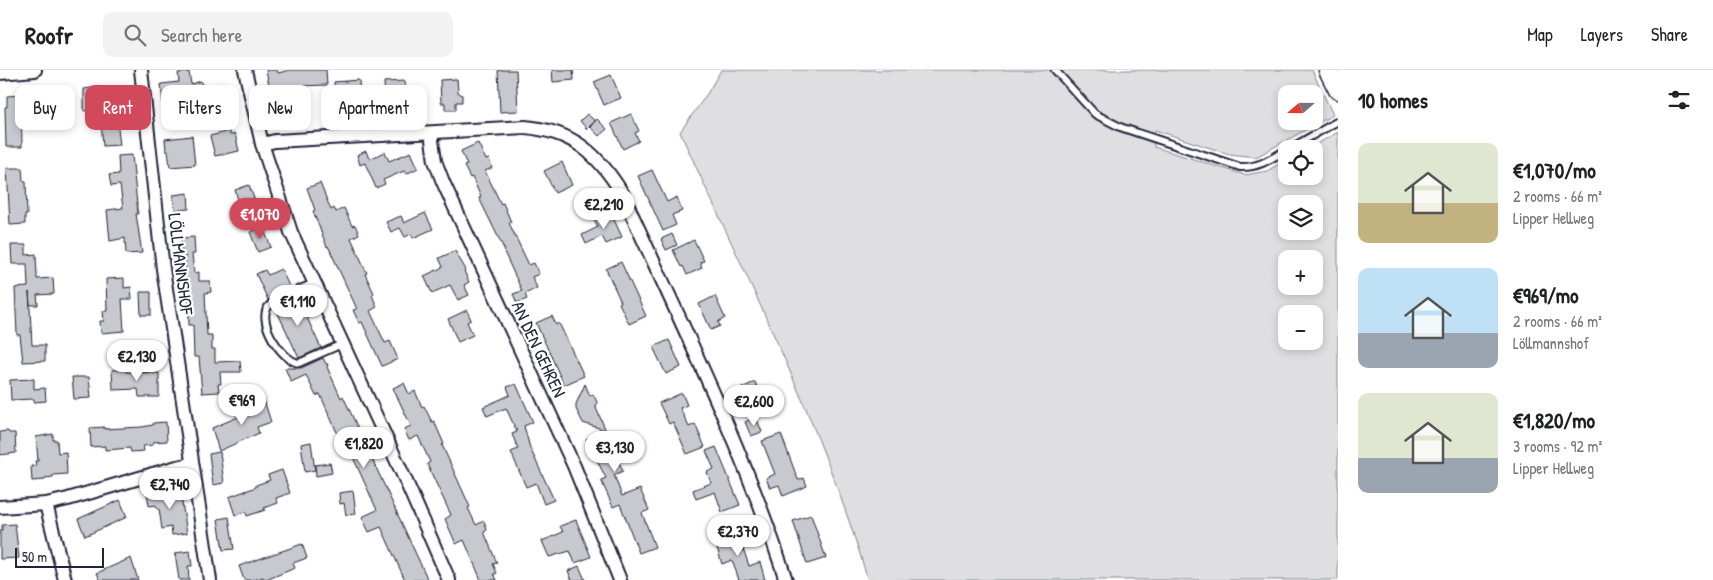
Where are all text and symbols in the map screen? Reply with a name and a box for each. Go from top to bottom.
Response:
search box [103,12,453,57]
text: Roofr [25,19,73,51]
icon: search [121,21,149,49]
text: Search here [161,22,242,48]
text: Map [1527,22,1553,47]
text: Layers [1581,22,1623,47]
text: Share [1651,22,1688,47]
chip: Buy [15,85,75,130]
chip: Rent [85,85,151,130]
chip: Filters [161,85,239,130]
chip: New [249,85,311,130]
chip: Apartment [321,85,427,130]
north arrow [1278,85,1322,130]
map controls [1278,85,1323,350]
text: 10 homes [1358,86,1428,115]
icon: filters [1665,86,1693,114]
button: locate [1278,140,1323,185]
text: €1,070/mo [1513,156,1596,185]
icon: home [1398,163,1458,223]
text: 2 rooms · 66 m² [1513,185,1602,207]
pin: €2,210 [563,188,645,230]
text: €2,210 [585,193,623,215]
button: layers [1278,195,1323,240]
pin: €1,070 [219,198,301,240]
text: €1,070 [241,203,280,225]
text: Lipper Hellweg [1513,207,1594,229]
street label: LÖLLMANNSHOF [162,212,200,317]
button: + [1278,250,1323,295]
text: €969/mo [1513,281,1579,310]
pin: €1,110 [257,284,339,327]
icon: home [1398,288,1458,348]
text: €1,110 [280,290,316,312]
street label: AN DEN GEHREN [506,297,572,401]
button: − [1278,305,1323,350]
text: 2 rooms · 66 m² [1513,310,1602,332]
text: Löllmannshof [1513,332,1589,354]
pin: €2,130 [96,340,178,382]
text: €2,130 [118,345,156,367]
pin: €969 [212,384,272,426]
pin: €2,600 [713,384,795,427]
text: €969 [229,389,255,411]
text: €2,600 [734,390,774,412]
text: €1,820/mo [1513,406,1595,435]
icon: home [1398,413,1458,473]
pin: €1,820 [323,426,405,469]
pin: €3,130 [574,430,656,473]
text: €1,820 [345,432,383,454]
text: 3 rooms · 92 m² [1513,435,1602,457]
text: €3,130 [596,436,634,458]
text: Lipper Hellweg [1513,457,1594,479]
pin: €2,740 [129,468,211,510]
text: €2,740 [150,473,190,495]
pin: €2,370 [697,514,779,557]
text: €2,370 [718,520,758,542]
scale bar [15,545,104,568]
text: 50 m [22,547,47,566]

